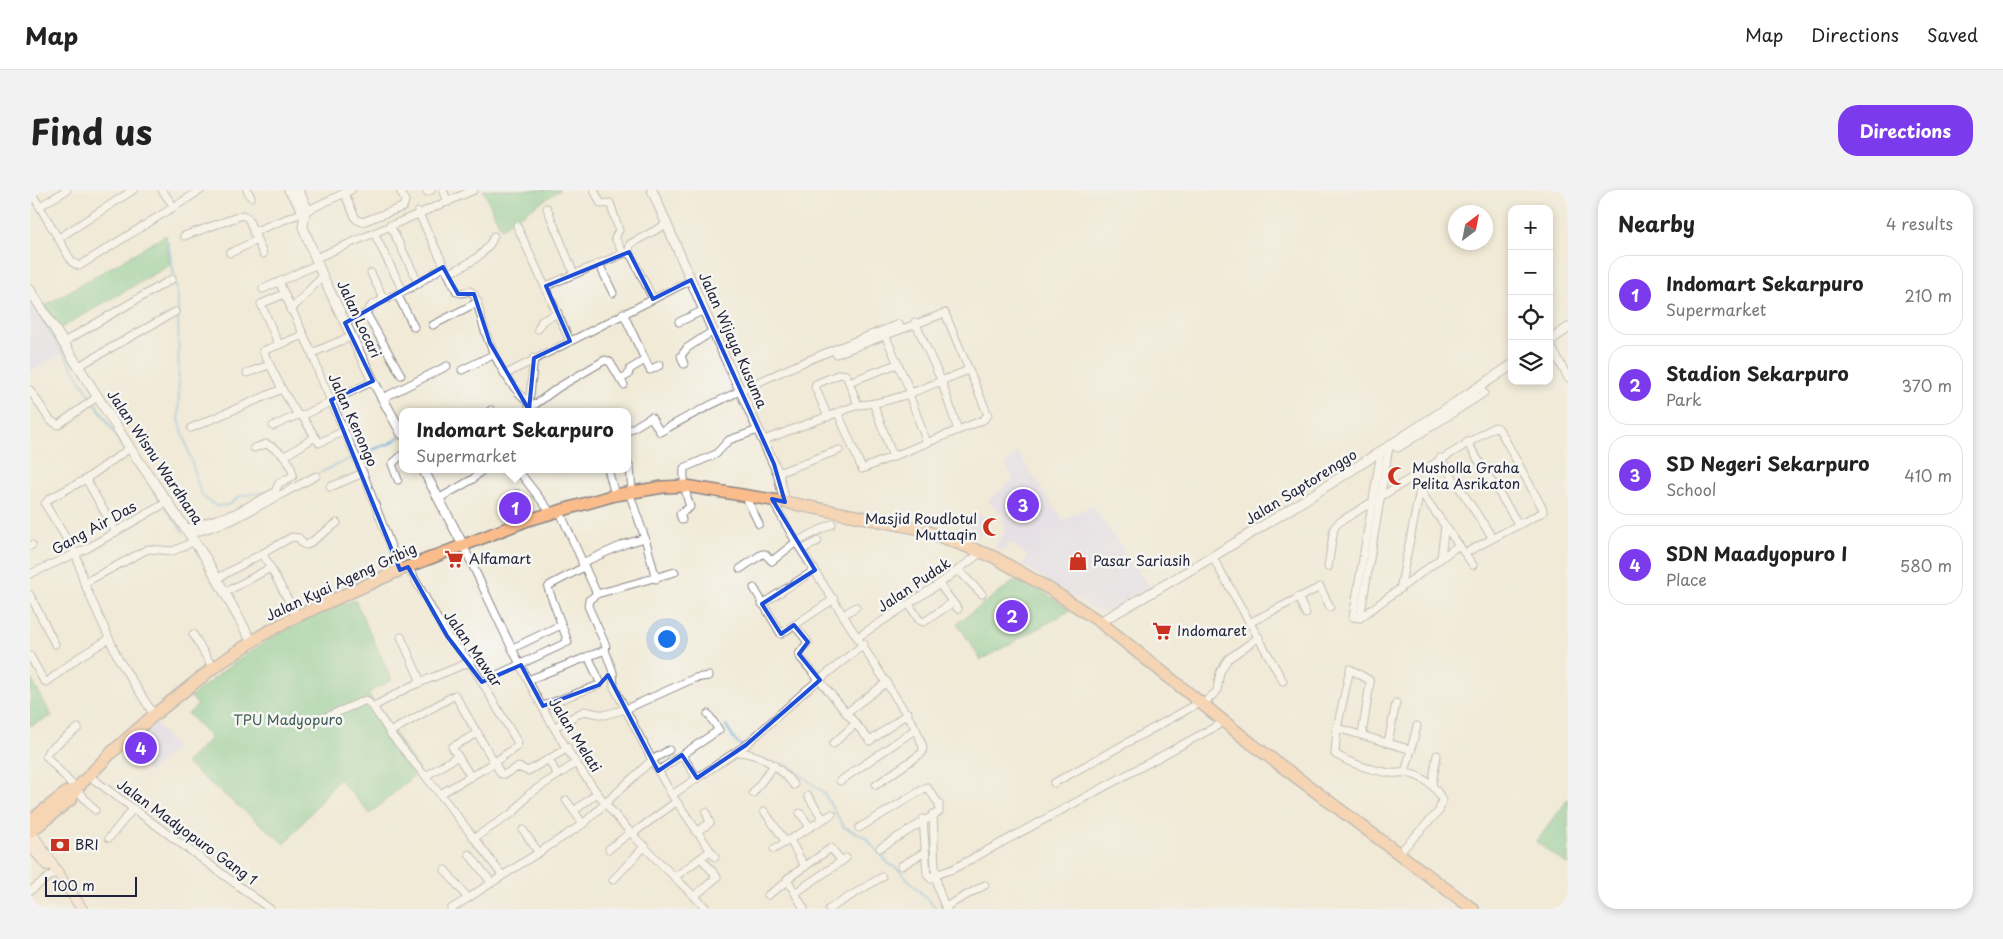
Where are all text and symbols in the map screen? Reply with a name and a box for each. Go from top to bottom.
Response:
text: Map [25,17,78,53]
text: Map [1745,21,1783,48]
text: Directions [1811,21,1899,48]
text: Saved [1927,21,1978,48]
text: Find us [30,104,152,157]
button: Directions [1838,105,1973,156]
north arrow [1448,205,1493,250]
map controls [1508,205,1553,385]
button: + [1508,205,1553,250]
text: Nearby [1618,207,1695,239]
text: 4 results [1886,211,1953,235]
button: − [1508,250,1553,295]
street label: Jalan Wijaya Kusuma [694,268,773,411]
text: Indomart Sekarpuro [1666,269,1863,297]
street label: Jalan Locari [332,276,387,361]
text: 1 [1631,283,1639,307]
text: 210 m [1904,283,1952,307]
button: locate [1508,295,1553,340]
text: Supermarket [1666,297,1766,321]
button: layers [1508,340,1553,385]
text: Stadion Sekarpuro [1666,359,1849,387]
street label: Jalan Kenongo [323,370,383,470]
text: 2 [1629,373,1641,397]
text: 370 m [1902,373,1952,397]
street label: Jalan Wisnu Wardhana [102,385,209,529]
text: Park [1666,387,1702,411]
popup [399,408,631,473]
text: Indomart Sekarpuro [416,415,614,443]
text: Supermarket [416,443,517,467]
street label: Jalan Saptorenggo [1241,444,1361,530]
text: SD Negeri Sekarpuro [1666,449,1870,477]
place label: Musholla Graha Pelita Asrikaton [1412,457,1520,494]
text: 3 [1630,463,1640,487]
text: 410 m [1904,463,1952,487]
mosque icon: Musholla Graha Pelita Asrikaton [1386,465,1408,487]
text: School [1666,477,1716,501]
pin: 3 [1007,486,1039,524]
pin: 1 [499,489,531,527]
street label: Gang Air Das [48,496,140,559]
place label: Masjid Roudlotul Muttaqin [865,508,977,545]
mosque icon: Masjid Roudlotul Muttaqin [981,516,1003,538]
street label: Jalan Kyai Ageng Gribig [262,537,420,626]
text: SDN Maadyopuro I [1666,539,1847,567]
supermarket icon: Alfamart [443,548,465,570]
place label: Alfamart [469,548,532,569]
shop icon: Pasar Sariasih [1067,550,1089,572]
place label: Pasar Sariasih [1093,550,1190,571]
street label: Jalan Pudak [873,552,955,617]
text: 4 [1630,553,1640,577]
text: 580 m [1900,553,1952,577]
text: Place [1666,567,1707,591]
pin: 2 [996,597,1028,635]
street label: Jalan Mawar [439,606,508,692]
supermarket icon: Indomaret [1151,620,1173,642]
place label: Indomaret [1177,620,1247,641]
your location [654,626,680,652]
street label: Jalan Melati [544,693,607,776]
park label: TPU Madyopuro [233,709,343,730]
pin: 4 [125,729,157,767]
street label: Jalan Madyopuro Gang 1 [113,773,262,890]
bank icon: BRI [49,834,71,856]
place label: BRI [75,834,99,855]
scale bar [45,874,138,897]
text: 100 m [52,875,95,896]

